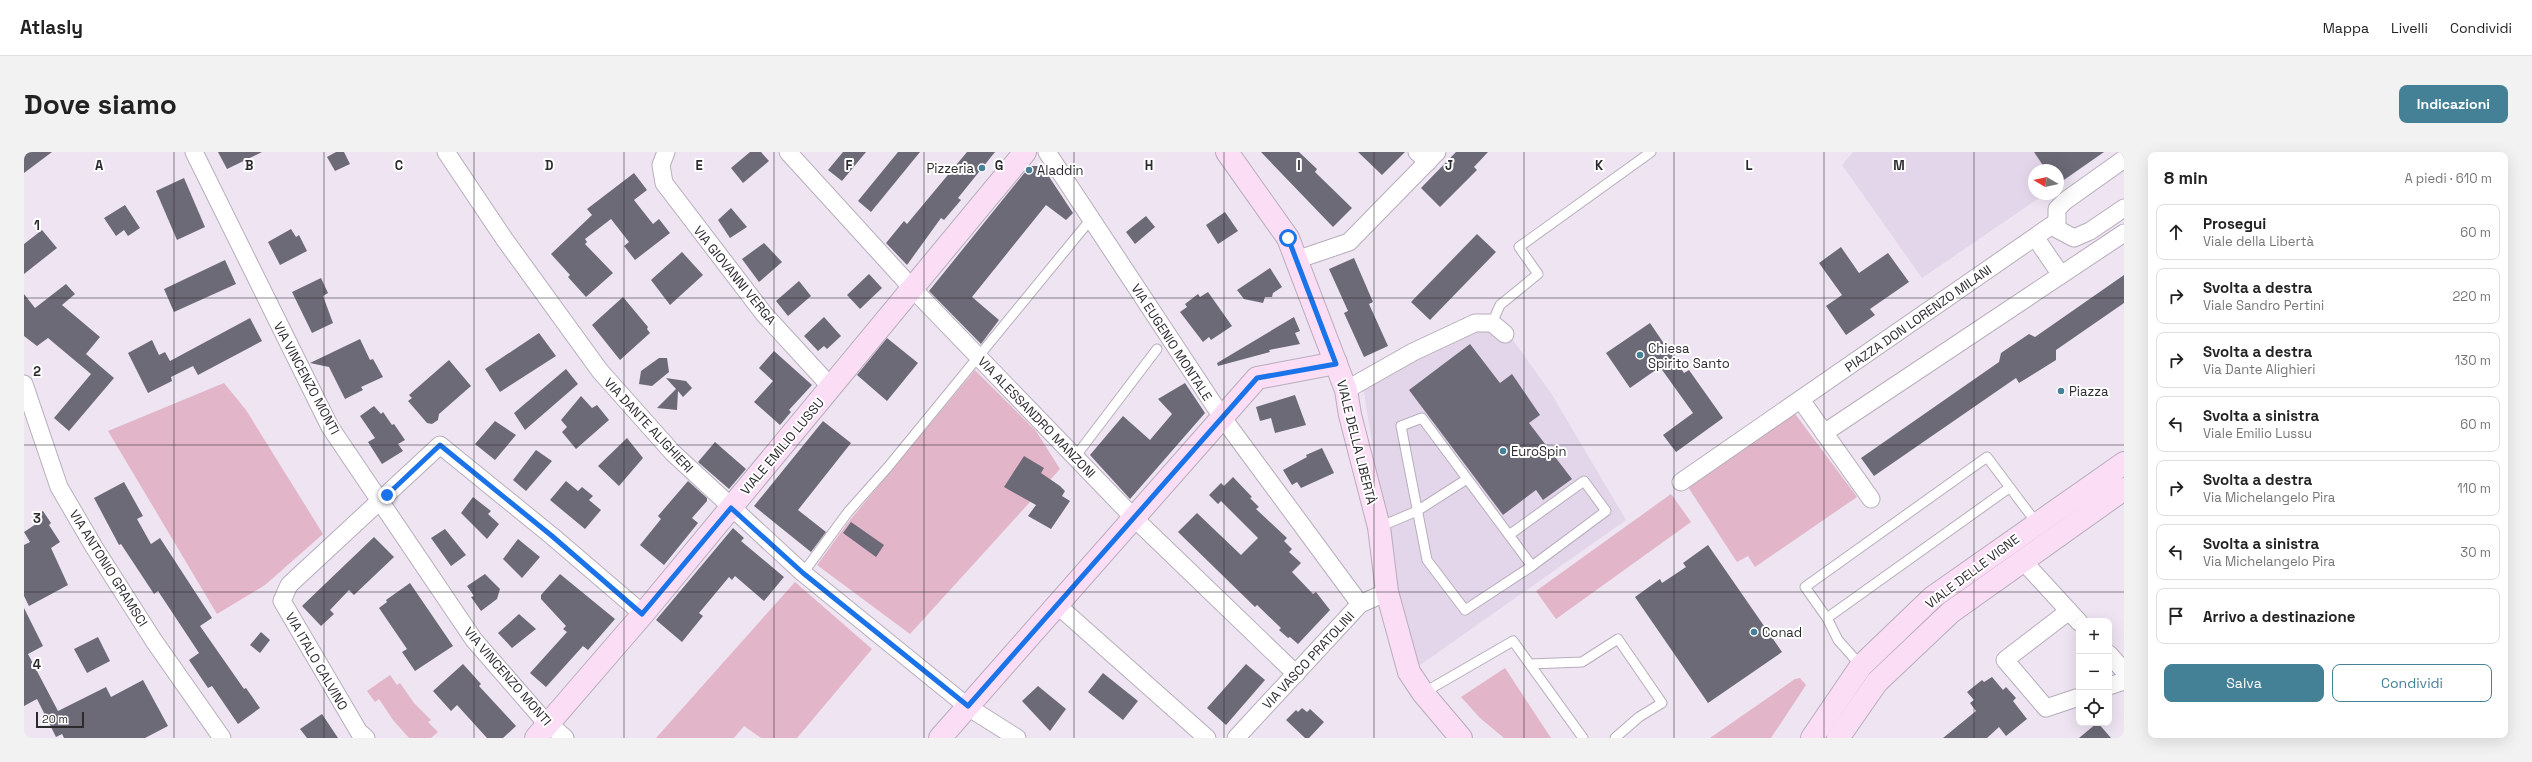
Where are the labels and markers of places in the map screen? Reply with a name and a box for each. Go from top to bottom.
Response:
place label: Pizzeria [926,160,975,177]
place label: Aladdin [1037,162,1084,179]
marker: Pizzeria [977,163,987,173]
marker: Aladdin [1024,165,1034,175]
place label: Chiesa Spirito Santo [1648,340,1730,372]
marker: Chiesa Spirito Santo [1635,350,1645,360]
place label: Piazza [2069,383,2109,400]
marker: Piazza [2056,386,2066,396]
place label: EuroSpin [1511,443,1566,460]
marker: EuroSpin [1498,446,1508,456]
place label: Conad [1762,624,1802,641]
marker: Conad [1749,627,1759,637]

